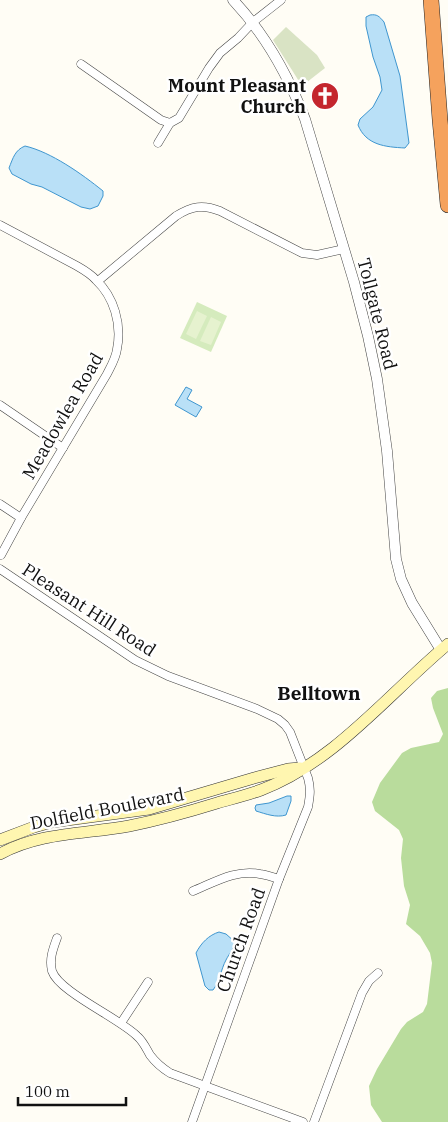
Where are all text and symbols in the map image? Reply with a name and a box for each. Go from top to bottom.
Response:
place label: Mount Pleasant Church [168,74,306,118]
church icon: Mount Pleasant Church [310,81,340,111]
street label: Tollgate Road [352,256,402,372]
street label: Meadowlea Road [17,348,108,483]
street label: Pleasant Hill Road [18,558,160,661]
district label: Belltown [277,681,361,705]
street label: Dolfield Boulevard [28,782,186,835]
street label: Church Road [211,884,270,995]
scale bar [18,1074,125,1106]
text: 100 m [25,1082,70,1101]

